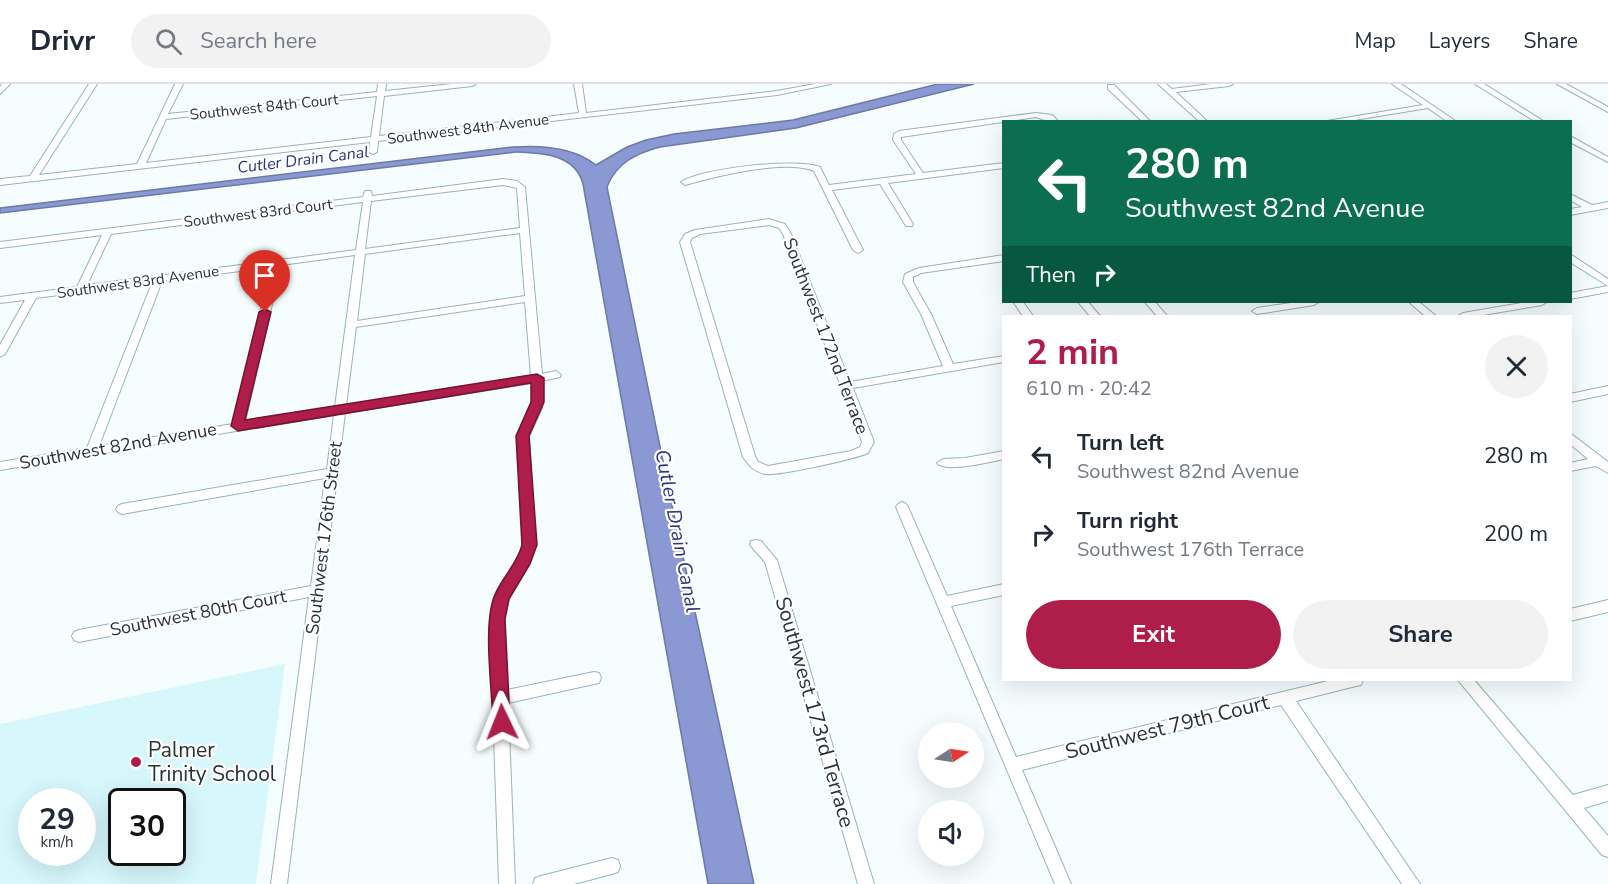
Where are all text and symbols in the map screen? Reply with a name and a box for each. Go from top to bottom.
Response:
search box [131,14,551,68]
text: Drivr [30,22,95,60]
icon: search [152,25,185,58]
text: Search here [200,26,317,56]
text: Map [1354,27,1396,55]
text: Layers [1429,27,1490,55]
text: Share [1523,27,1578,55]
street label: Southwest 84th Court [189,89,340,125]
street label: Southwest 84th Avenue [386,109,550,149]
text: 280 m [1125,136,1249,193]
water label: Cutler Drain Canal [236,141,370,179]
icon: left [1026,144,1104,222]
text: Southwest 82nd Avenue [1125,190,1425,227]
street label: Southwest 83rd Court [183,194,334,232]
street label: Southwest 172nd Terrace [777,234,875,438]
pin [239,250,290,312]
icon: right [1088,258,1121,291]
icon: arrive [248,259,281,292]
text: Then [1026,260,1076,290]
street label: Southwest 83rd Avenue [56,261,220,303]
text: 2 min [1026,328,1119,377]
button: close [1485,335,1548,398]
text: 610 m · 20:42 [1026,375,1152,402]
street label: Southwest 82nd Avenue [17,417,219,475]
text: Turn left [1077,428,1164,458]
street label: Southwest 176th Street [300,439,348,636]
icon: left [1026,440,1059,473]
text: 280 m [1484,441,1548,471]
water label: Cutler Drain Canal [648,447,707,615]
text: Southwest 82nd Avenue [1077,458,1299,485]
text: Turn right [1077,506,1178,536]
icon: right [1026,518,1059,551]
text: 200 m [1484,519,1548,549]
text: Southwest 176th Terrace [1077,536,1304,563]
street label: Southwest 80th Court [108,584,289,642]
street label: Southwest 173rd Terrace [769,593,861,831]
button: Exit [1026,600,1281,669]
button: Share [1293,600,1548,669]
street label: Southwest 79th Court [1062,688,1272,766]
position arrow [470,690,534,754]
north arrow [918,722,984,788]
map controls [918,722,984,866]
place label: Palmer Trinity School [148,736,277,788]
marker: Palmer Trinity School [129,755,143,769]
speed limit sign: 30 [108,788,186,866]
text: 29 [39,799,75,840]
button: sound [918,800,984,866]
text: km/h [40,832,74,852]

